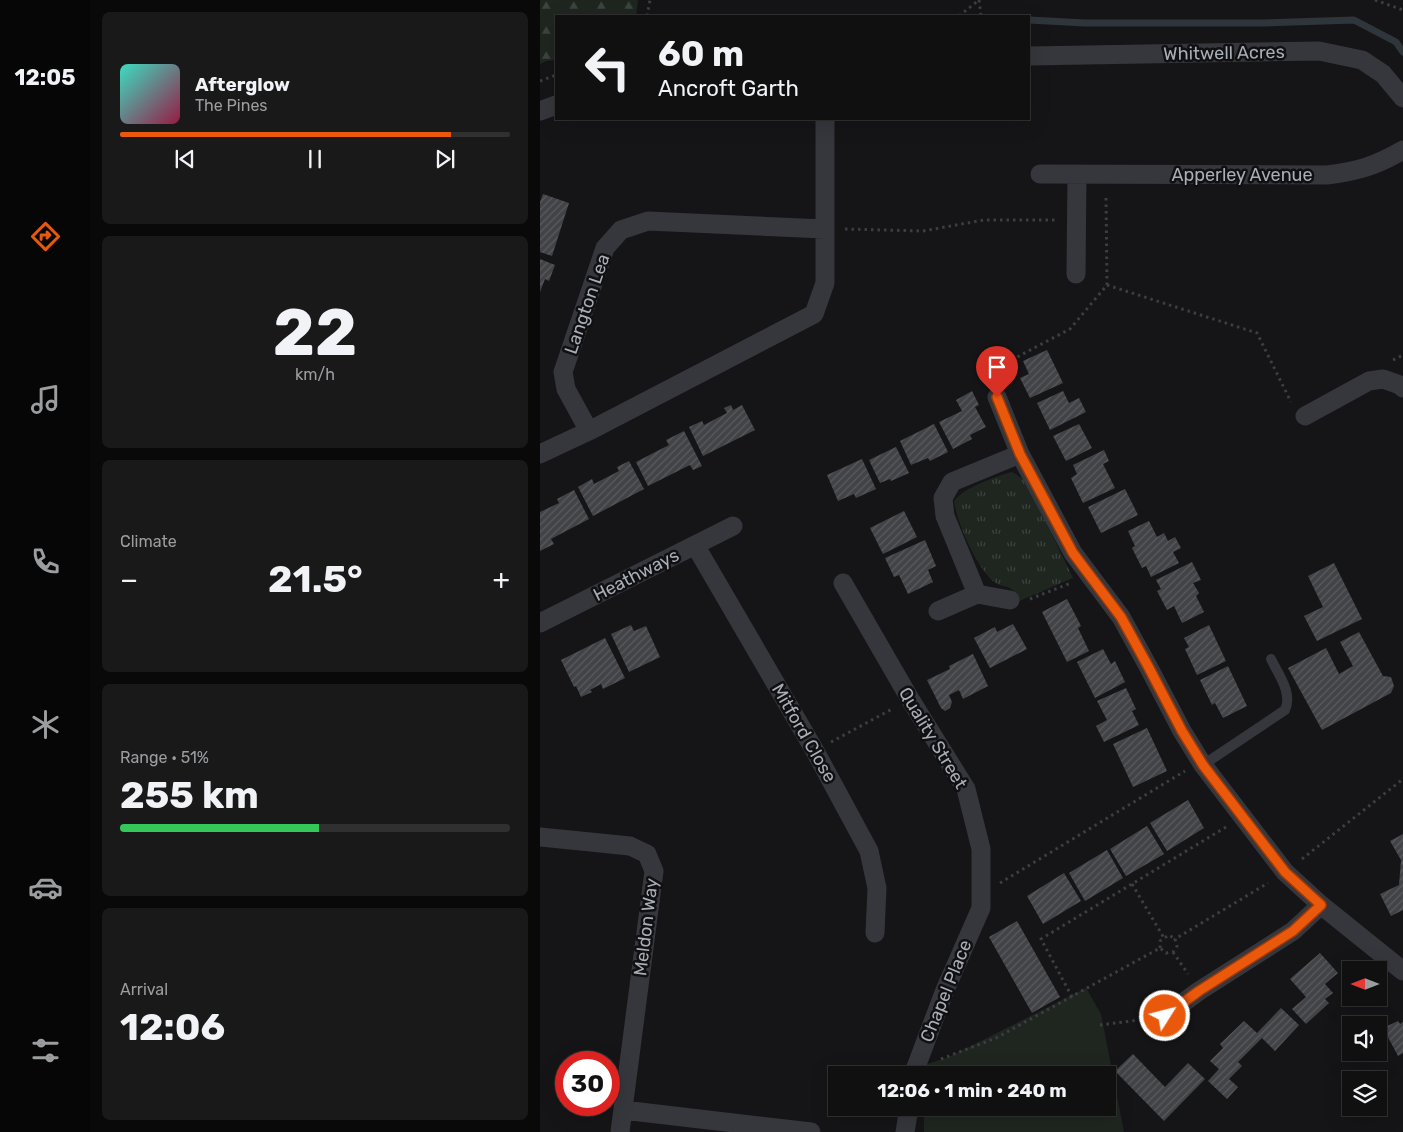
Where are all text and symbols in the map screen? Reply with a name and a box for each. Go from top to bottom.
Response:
text: 60 m [658,33,744,75]
icon: left [575,35,640,100]
street label: Whitwell Acres [1163,41,1285,65]
text: 12:05 [15,64,75,91]
text: Afterglow [195,73,290,96]
text: Ancroft Garth [658,75,799,102]
text: The Pines [195,96,268,115]
icon: previous [171,145,199,173]
icon: pause [301,145,329,173]
icon: next [431,145,459,173]
street label: Apperley Avenue [1172,164,1312,186]
icon: directions [28,219,63,254]
street label: Langton Lea [560,251,614,357]
text: 22 [273,294,357,371]
pin [976,346,1018,397]
icon: arrive [983,353,1011,381]
text: km/h [295,365,335,384]
icon: music [28,382,63,417]
text: Climate [120,532,177,551]
icon: phone [28,544,63,579]
street label: Heathways [589,544,683,606]
text: 21.5° [268,556,363,602]
text: − [120,563,138,596]
text: + [493,563,510,596]
street label: Mitford Close [767,680,841,786]
street label: Quality Street [894,683,972,793]
icon: climate [28,707,63,742]
text: Range · 51% [120,748,209,767]
text: 255 km [120,772,259,818]
icon: car [28,870,63,905]
street label: Meldon Way [629,877,663,977]
street label: Chapel Place [916,937,976,1045]
north arrow [1342,961,1388,1006]
map controls [1342,961,1387,1116]
text: Arrival [120,980,168,999]
position arrow [1138,989,1190,1041]
text: 12:06 [120,1004,225,1050]
button: sound [1342,1016,1387,1061]
icon: filters [28,1033,63,1068]
speed limit sign: 30 [555,1051,620,1116]
button: layers [1342,1071,1387,1116]
text: 12:06 · 1 min · 240 m [877,1079,1067,1102]

